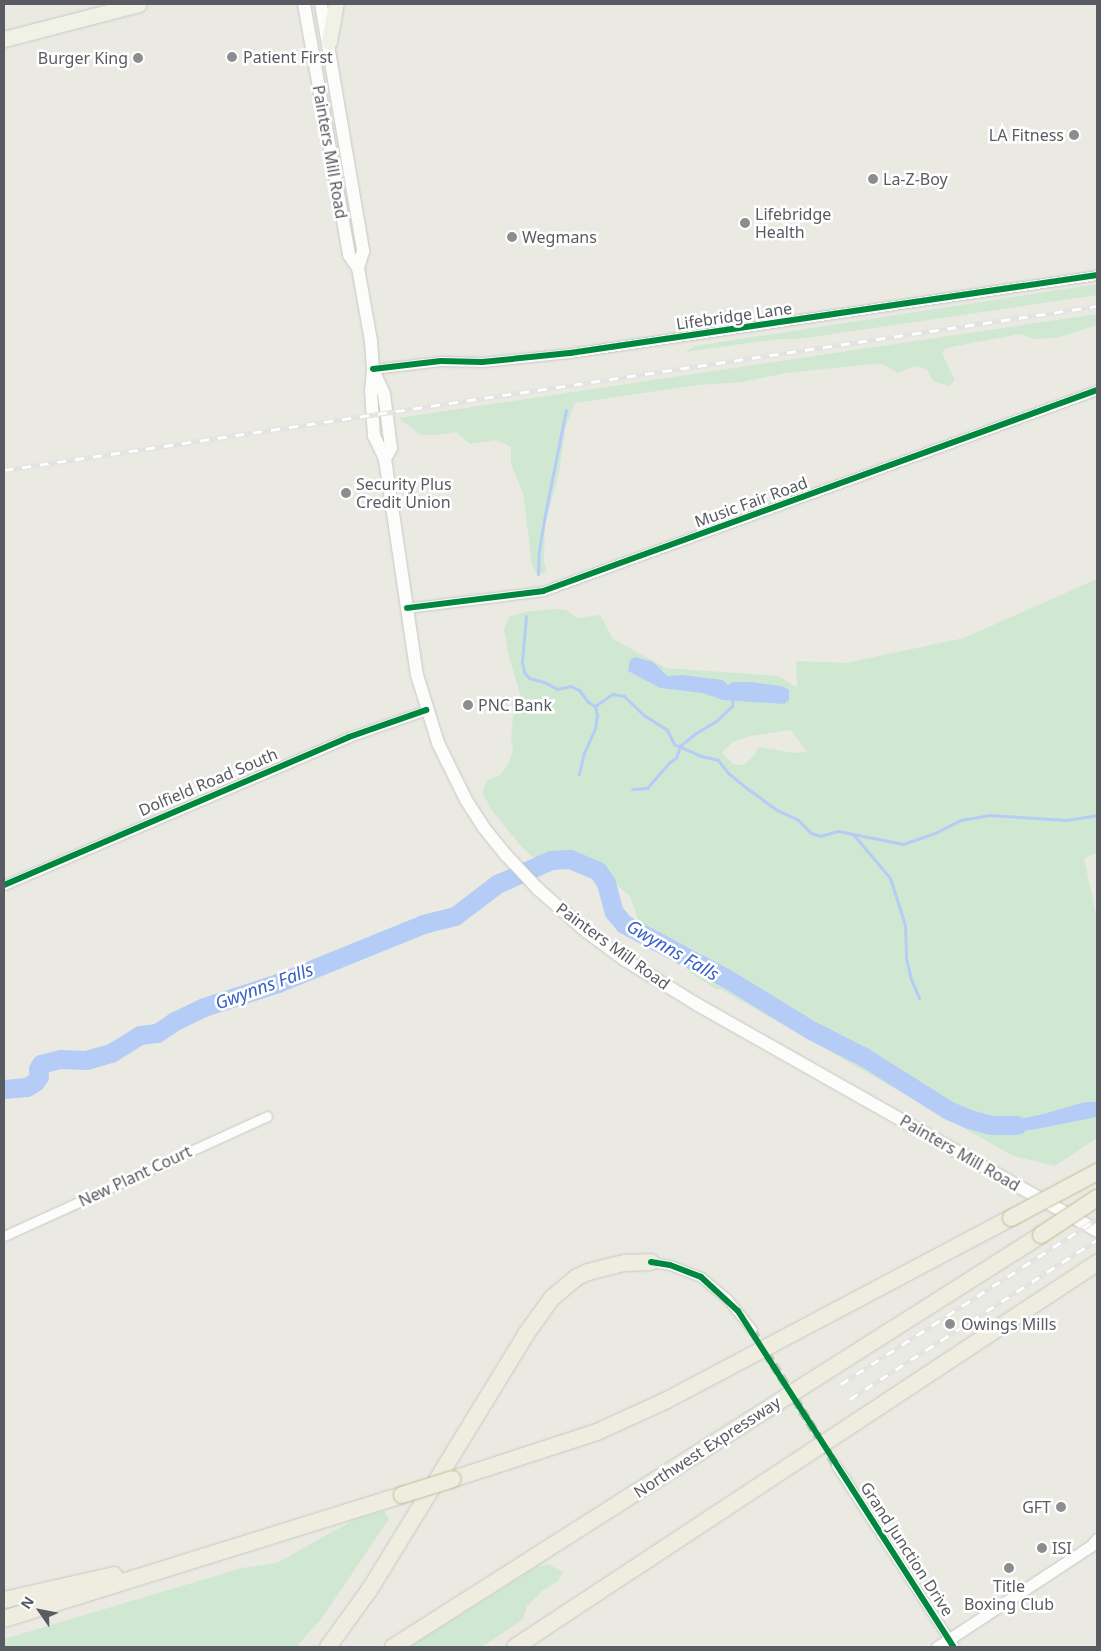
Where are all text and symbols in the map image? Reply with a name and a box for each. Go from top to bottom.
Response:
place label: Patient First [243,47,333,67]
place label: Burger King [38,48,128,68]
marker: Patient First [225,50,239,64]
marker: Burger King [132,52,144,64]
street label: Painters Mill Road [309,84,351,220]
place label: LA Fitness [989,125,1064,145]
marker: LA Fitness [1068,129,1080,141]
place label: La-Z-Boy [883,169,948,189]
marker: La-Z-Boy [867,173,879,185]
place label: Lifebridge Health [755,204,831,242]
marker: Lifebridge Health [739,217,751,229]
place label: Wegmans [522,227,597,247]
marker: Wegmans [506,231,518,243]
street label: Lifebridge Lane [675,298,793,334]
street label: Music Fair Road [692,473,810,531]
place label: Security Plus Credit Union [356,474,452,512]
marker: Security Plus Credit Union [340,487,352,499]
place label: PNC Bank [478,695,552,715]
marker: PNC Bank [462,699,474,711]
street label: Dolfield Road South [136,744,280,820]
street label: Painters Mill Road [553,898,673,994]
water label: Gwynns Falls [623,915,723,985]
water label: Gwynns Falls [212,958,316,1014]
street label: Painters Mill Road [897,1111,1023,1195]
street label: New Plant Court [76,1141,194,1211]
place label: Owings Mills [961,1314,1056,1334]
marker: Owings Mills [943,1317,957,1331]
street label: Northwest Expressway [630,1392,784,1502]
street label: Grand Junction Drive [857,1478,957,1620]
place label: GFT [1022,1497,1051,1517]
marker: GFT [1055,1501,1067,1513]
place label: ISI [1052,1538,1072,1558]
marker: ISI [1036,1542,1048,1554]
marker: Title Boxing Club [1003,1562,1015,1574]
place label: Title Boxing Club [964,1576,1054,1614]
north arrow [15,1586,65,1636]
text: N [16,1593,38,1613]

